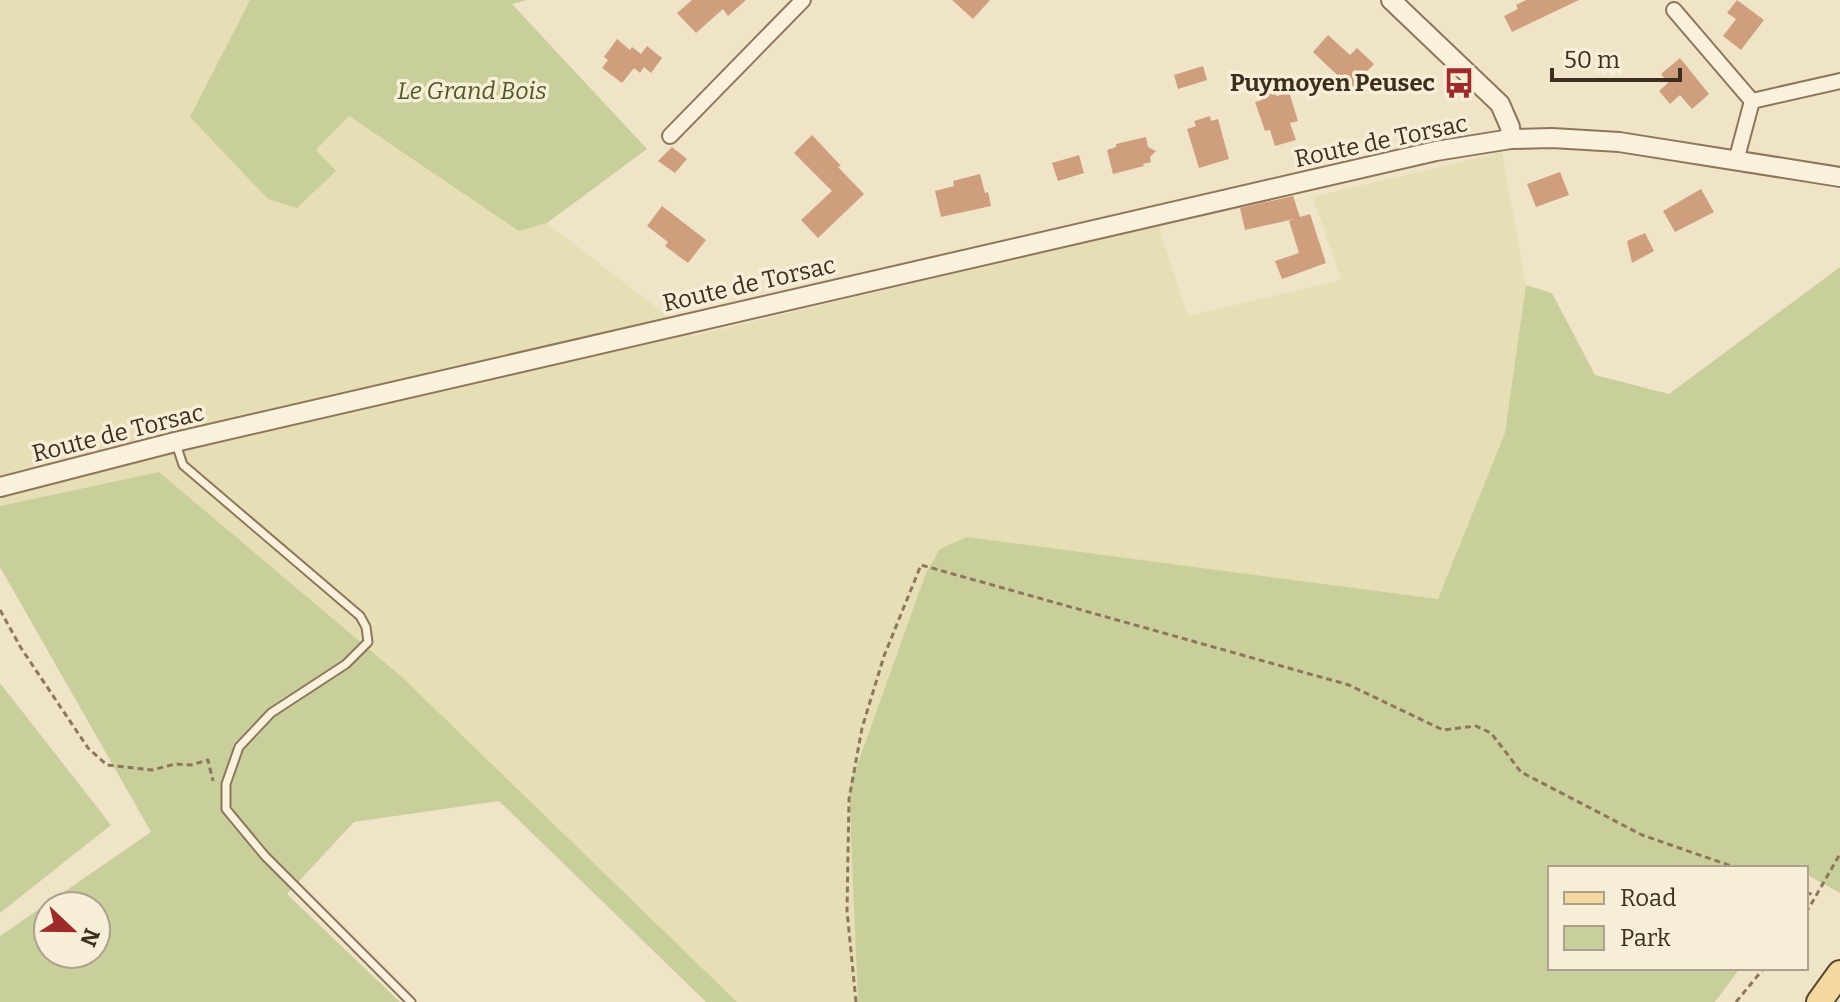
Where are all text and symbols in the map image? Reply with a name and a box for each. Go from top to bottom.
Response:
scale bar [1552,32,1680,82]
text: 50 m [1564,46,1620,74]
bus stop icon: Puymoyen Peusec [1442,66,1476,100]
place label: Puymoyen Peusec [1230,69,1435,97]
park label: Le Grand Bois [397,77,547,105]
street label: Route de Torsac [1292,109,1470,173]
street label: Route de Torsac [660,251,838,317]
street label: Route de Torsac [29,398,207,468]
legend [1548,866,1808,970]
text: Road [1620,884,1676,912]
north arrow [32,890,112,970]
text: N [74,924,106,950]
text: Park [1620,924,1671,952]

